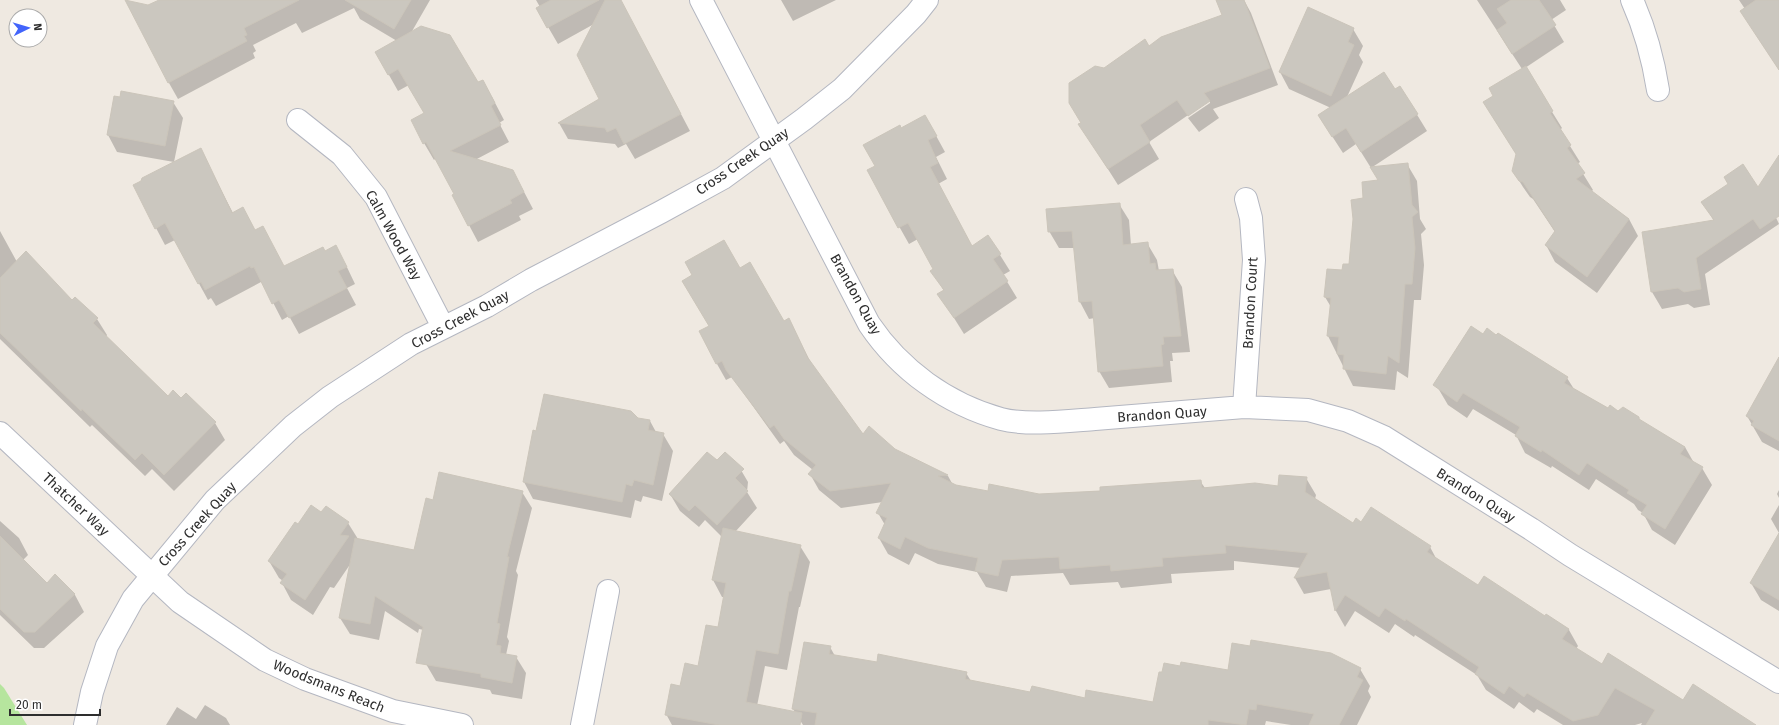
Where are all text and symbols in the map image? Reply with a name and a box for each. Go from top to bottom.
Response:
north arrow [8,8,48,48]
text: N [31,23,44,31]
street label: Cross Creek Quay [693,124,792,199]
street label: Calm Wood Way [362,187,425,283]
street label: Brandon Quay [826,251,885,338]
street label: Brandon Court [1240,256,1261,349]
street label: Cross Creek Quay [408,286,512,352]
street label: Brandon Quay [1117,403,1208,426]
street label: Brandon Quay [1433,464,1518,526]
street label: Thatcher Way [39,469,113,540]
street label: Cross Creek Quay [155,478,240,570]
street label: Woodsmans Reach [270,656,387,717]
scale bar [10,691,100,717]
text: 20 m [16,698,42,712]

